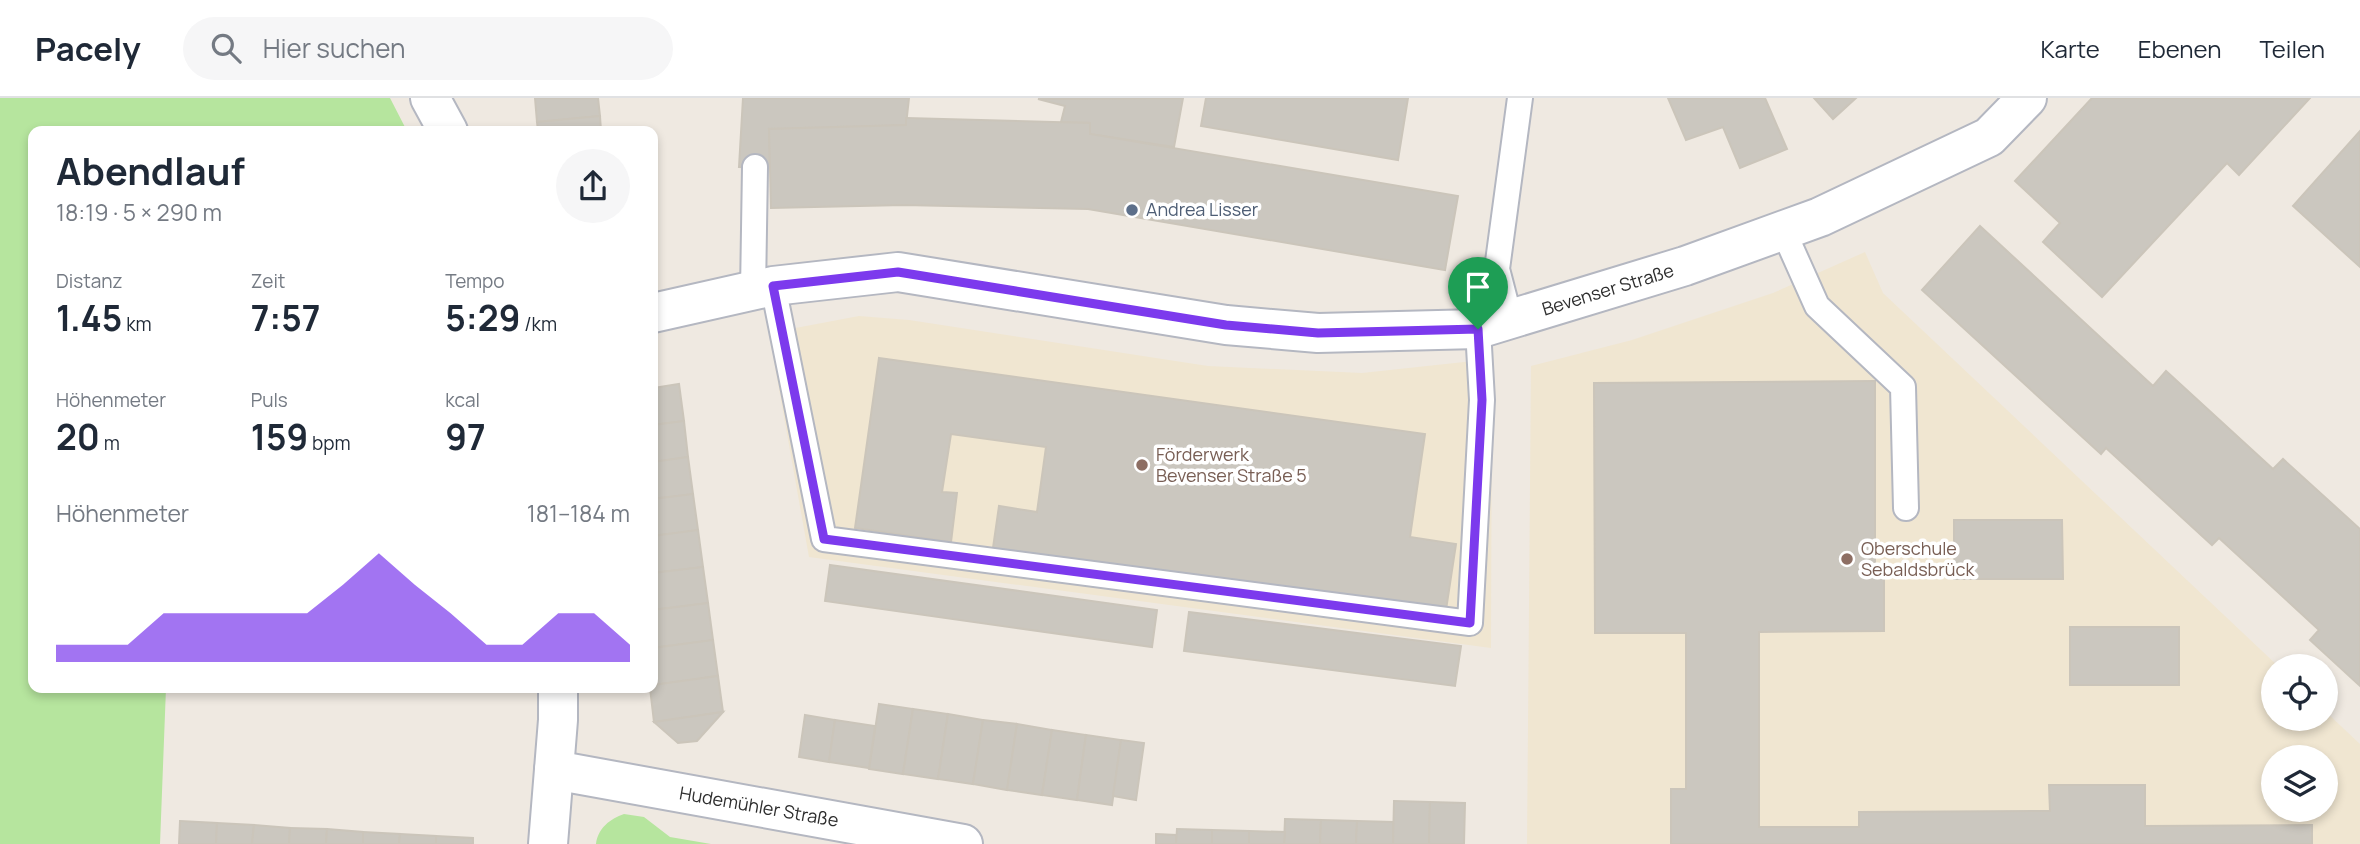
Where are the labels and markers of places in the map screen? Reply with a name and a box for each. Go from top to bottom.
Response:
place label: Andrea Lisser [1146,197,1259,221]
marker: Andrea Lisser [1124,202,1140,218]
pin [1448,257,1508,329]
place label: Förderwerk Bevenser Straße 5 [1156,442,1307,487]
marker: Förderwerk Bevenser Straße 5 [1134,457,1150,473]
place label: Oberschule Sebaldsbrück [1861,536,1975,581]
marker: Oberschule Sebaldsbrück [1839,551,1855,567]

